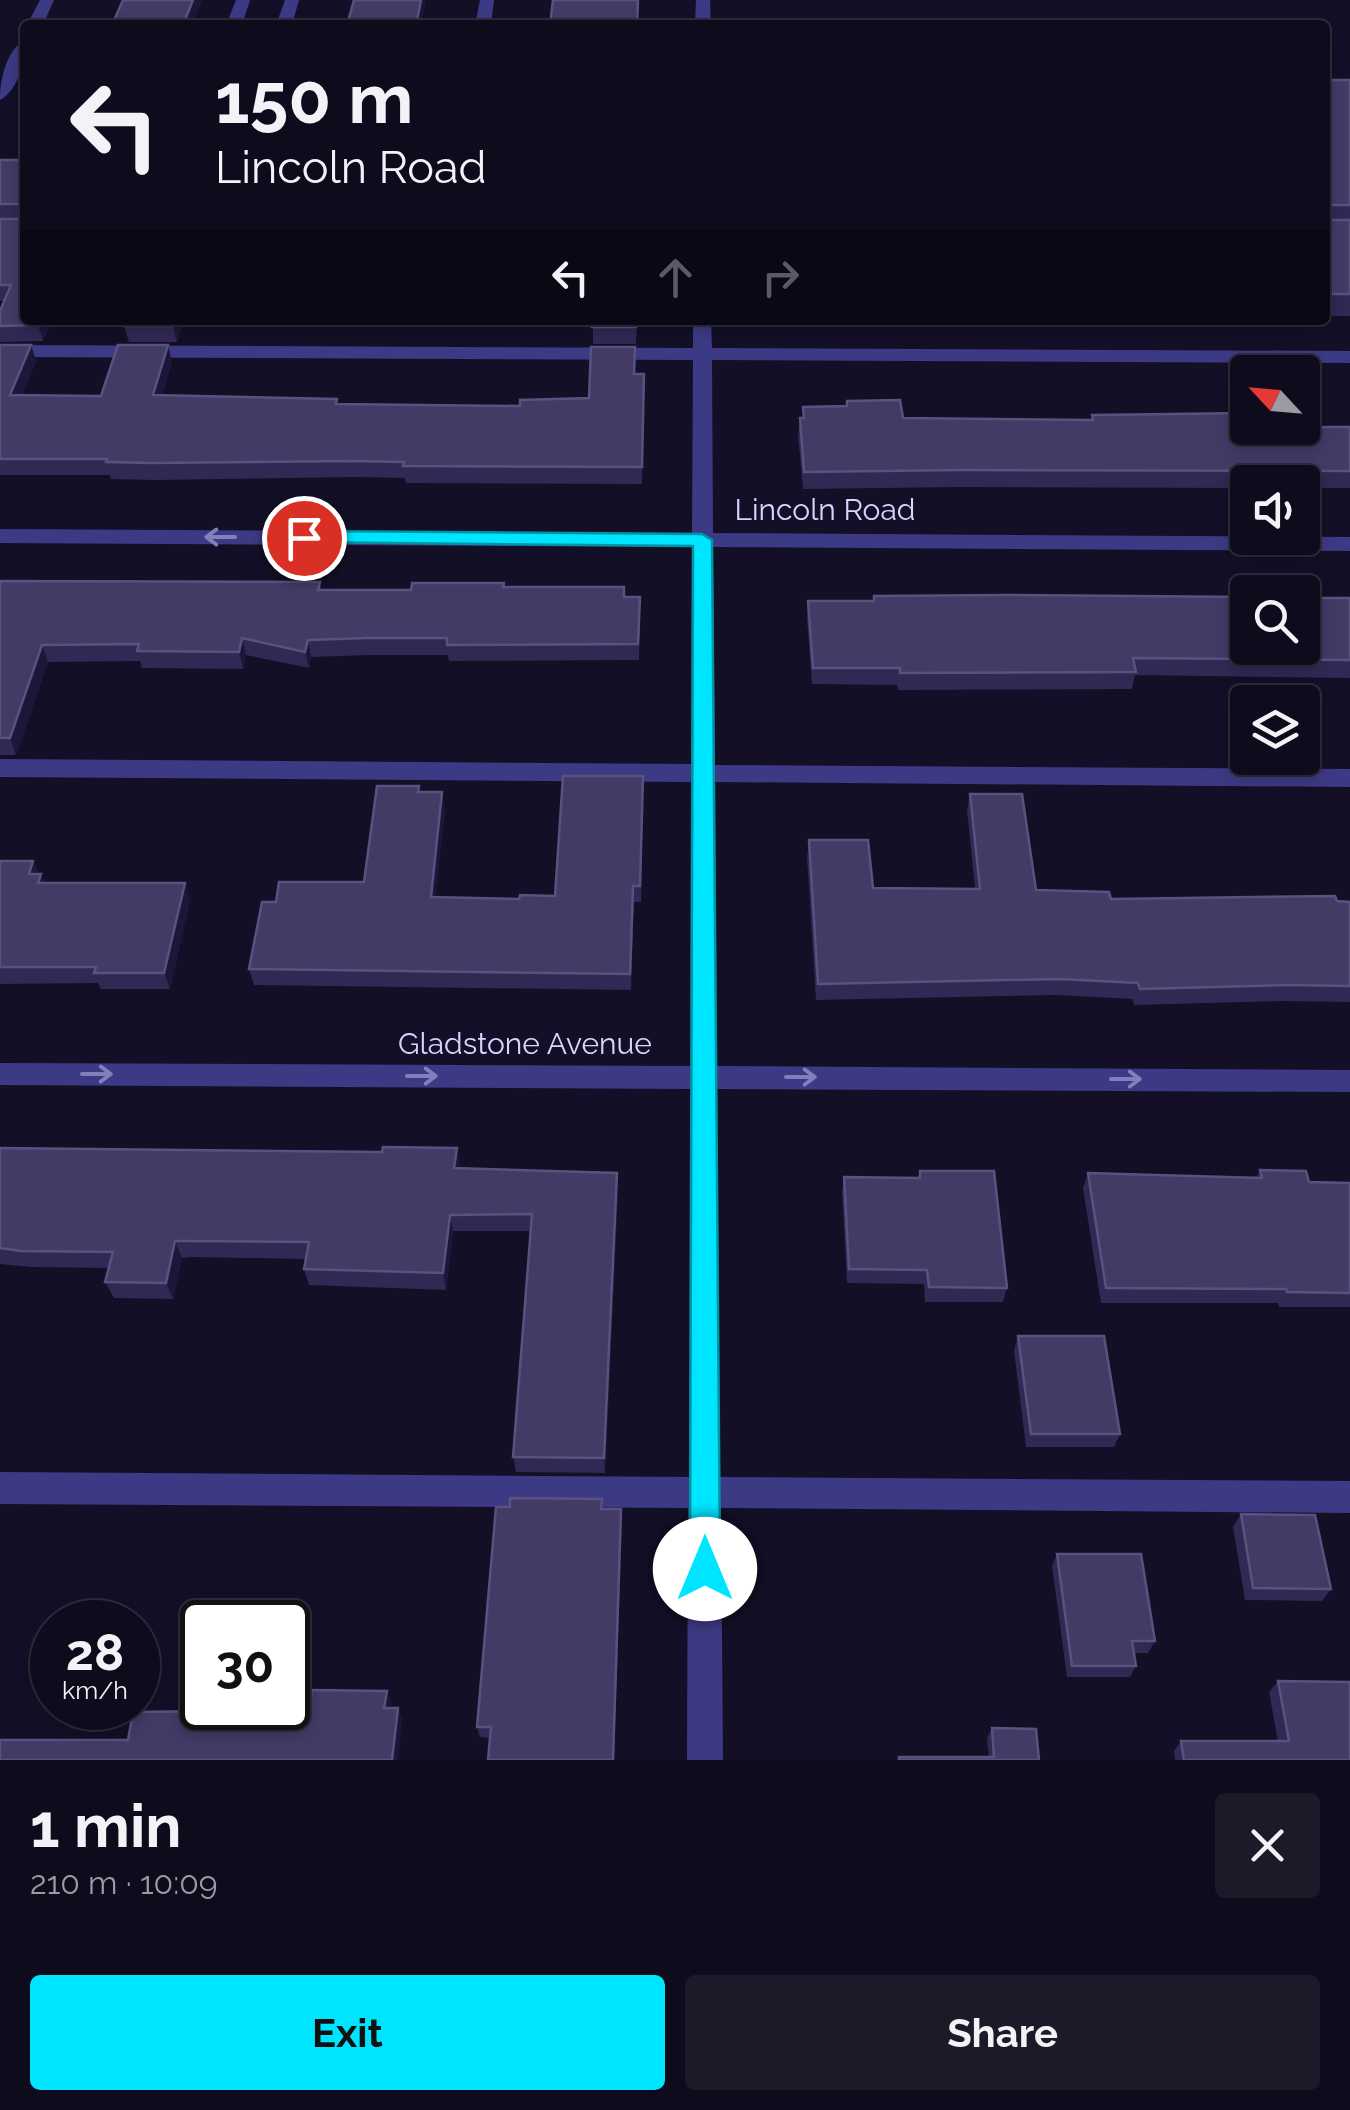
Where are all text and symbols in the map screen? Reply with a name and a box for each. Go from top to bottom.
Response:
text: 150 m [215,57,413,139]
icon: left [50,60,180,190]
text: Lincoln Road [215,141,486,194]
icon: left [543,250,598,305]
icon: ahead [648,250,703,305]
icon: right [753,250,808,305]
north arrow [1230,355,1320,445]
map controls [1230,355,1320,775]
button: sound [1230,465,1320,555]
street label: Lincoln Road [735,492,915,527]
pin [262,496,347,581]
icon: arrive [277,511,332,566]
one-way arrow [204,528,236,546]
button: search [1230,575,1320,665]
button: layers [1230,685,1320,775]
street label: Gladstone Avenue [398,1026,652,1061]
one-way arrow [80,1064,113,1084]
one-way arrow [406,1066,438,1086]
one-way arrow [784,1068,817,1086]
one-way arrow [1110,1070,1142,1089]
position arrow [653,1517,757,1621]
speed limit sign: 30 [180,1600,310,1730]
text: 28 [66,1623,124,1682]
text: km/h [62,1675,128,1705]
text: 1 min [30,1791,181,1861]
button: close [1215,1793,1320,1898]
text: 210 m · 10:09 [30,1864,218,1901]
button: Exit [30,1975,665,2090]
button: Share [685,1975,1320,2090]

